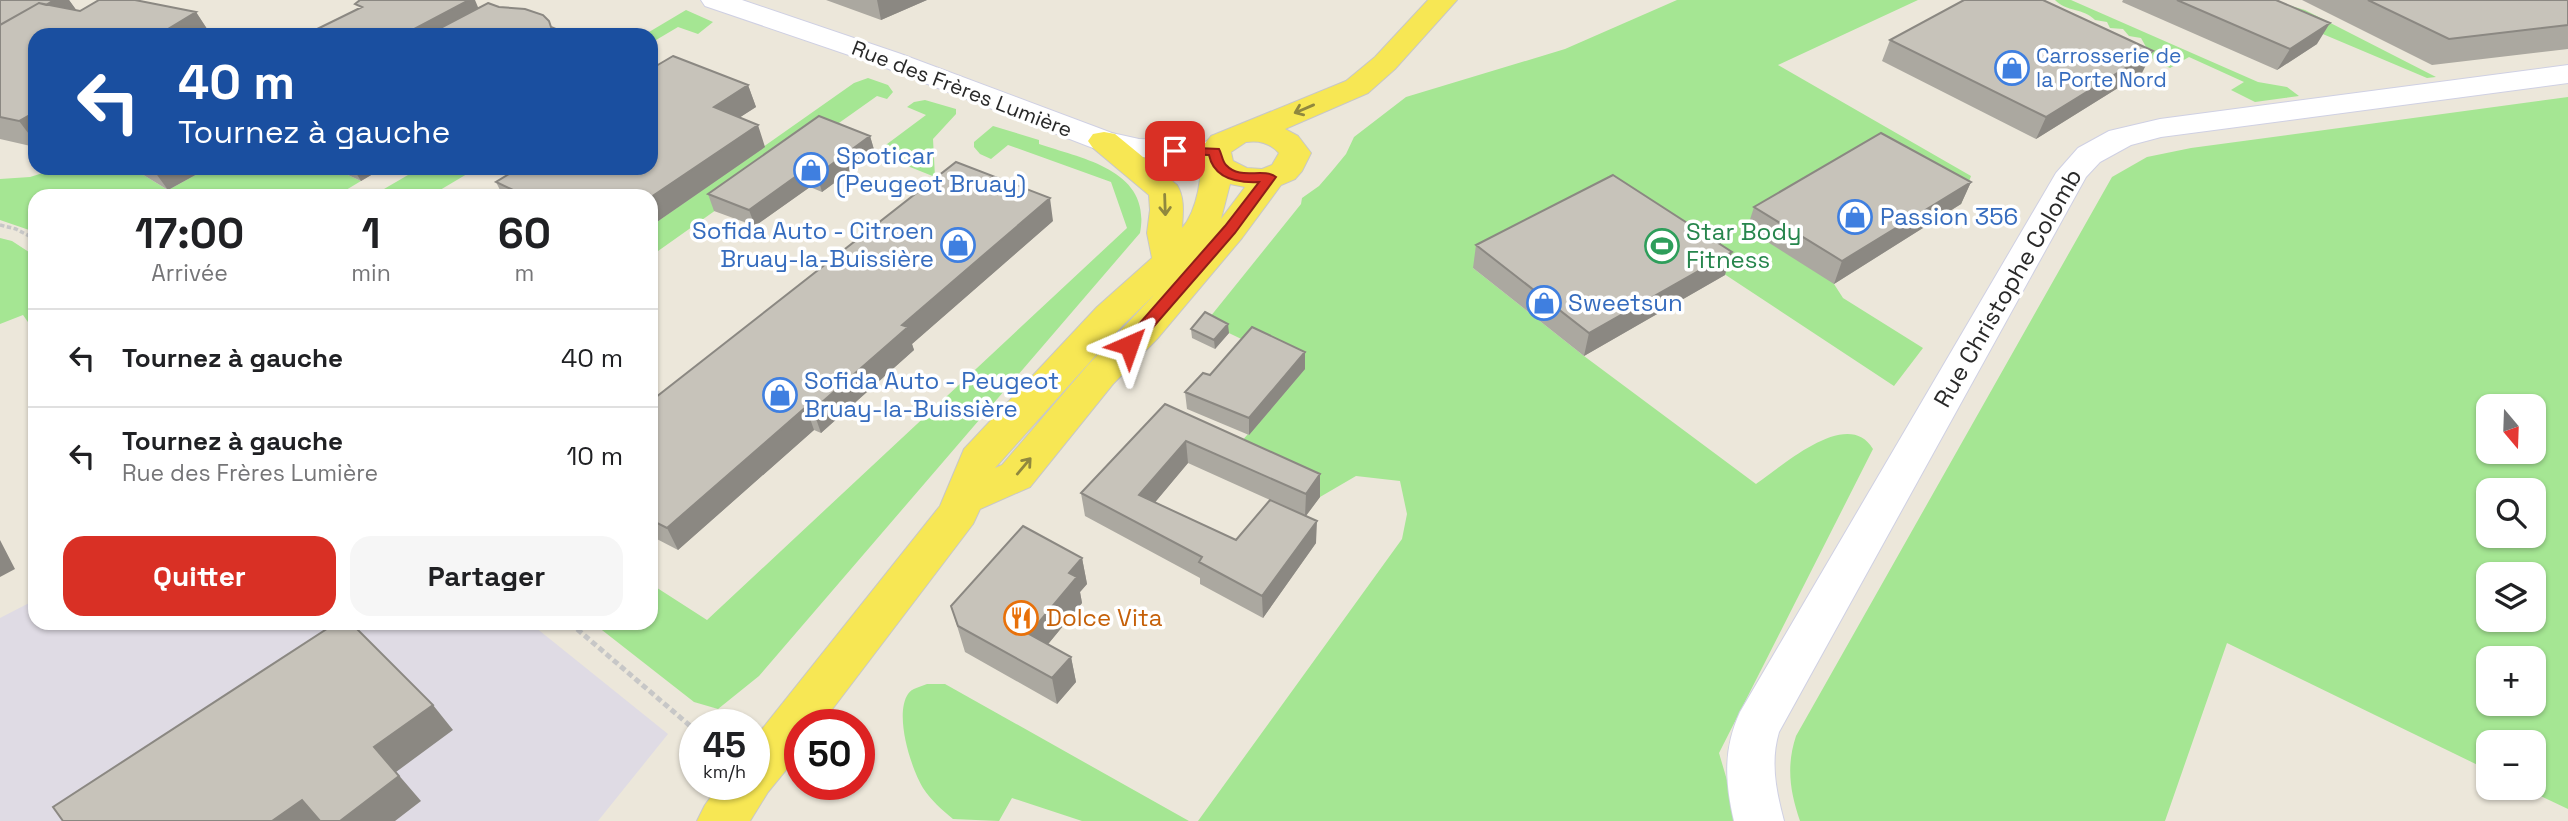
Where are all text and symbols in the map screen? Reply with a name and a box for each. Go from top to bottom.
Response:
street label: Rue des Frères Lumière [848,34,1076,143]
place label: Carrosserie de la Porte Nord [2036,42,2181,93]
shop icon: Carrosserie de la Porte Nord [1993,49,2031,87]
text: 40 m [178,51,295,113]
icon: left [63,56,154,147]
one-way arrow [1294,103,1315,116]
text: Tournez à gauche [178,112,450,152]
pin [1145,121,1205,181]
icon: arrive [1156,132,1194,170]
place label: Spoticar (Peugeot Bruay) [836,140,1026,199]
shop icon: Spoticar (Peugeot Bruay) [792,151,830,189]
street label: Rue Christophe Colomb [1926,163,2089,413]
one-way arrow [1159,194,1172,217]
shop icon: Passion 356 [1836,198,1874,236]
place label: Passion 356 [1880,201,2018,232]
text: 17:00 [135,207,244,260]
text: 1 [362,207,380,260]
text: 60 [498,207,551,260]
place label: Sofida Auto - Citroen Bruay-la-Buissière [692,215,934,274]
place label: Star Body Fitness [1686,216,1802,275]
shop icon: Sofida Auto - Citroen Bruay-la-Buissière [939,226,977,264]
sports icon: Star Body Fitness [1643,227,1681,265]
text: Arrivée [151,258,228,288]
text: min [351,258,391,288]
text: m [514,258,534,288]
shop icon: Sweetsun [1525,284,1563,322]
place label: Sweetsun [1568,287,1683,318]
position arrow [1092,308,1166,382]
icon: left [63,339,101,377]
text: Tournez à gauche [122,341,343,375]
text: 40 m [561,341,623,375]
place label: Sofida Auto - Peugeot Bruay-la-Buissière [804,365,1059,424]
shop icon: Sofida Auto - Peugeot Bruay-la-Buissière [761,376,799,414]
north arrow [2476,394,2546,464]
map controls [2476,394,2546,800]
text: Tournez à gauche [122,424,343,458]
icon: left [63,437,101,475]
text: 10 m [566,439,623,473]
text: Rue des Frères Lumière [122,458,378,488]
one-way arrow [1016,458,1032,476]
button: search [2476,478,2546,548]
button: Quitter [63,536,336,616]
button: Partager [350,536,623,616]
button: layers [2476,562,2546,632]
restaurant icon: Dolce Vita [1002,599,1040,637]
place label: Dolce Vita [1046,602,1163,633]
button: + [2476,646,2546,716]
speed limit sign: 50 [784,709,875,800]
text: 45 [703,723,746,767]
button: − [2476,730,2546,800]
text: km/h [703,760,746,783]

